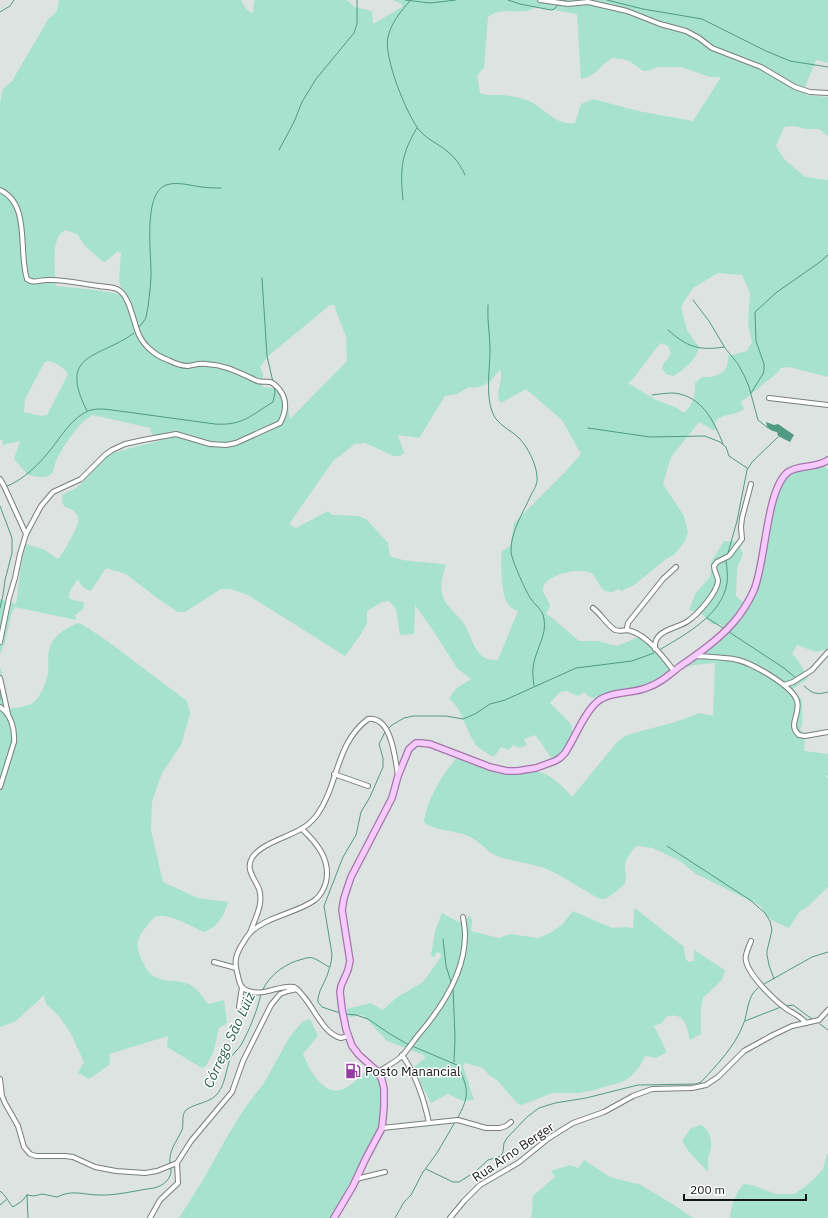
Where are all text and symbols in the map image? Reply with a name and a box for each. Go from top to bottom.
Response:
water label: Córrego São Luiz [199,989,259,1091]
fuel station icon: Posto Manancial [344,1062,362,1080]
place label: Posto Manancial [365,1063,461,1080]
street label: Rua Arno Berger [469,1118,557,1186]
scale bar [684,1176,806,1202]
text: 200 m [690,1182,725,1197]

